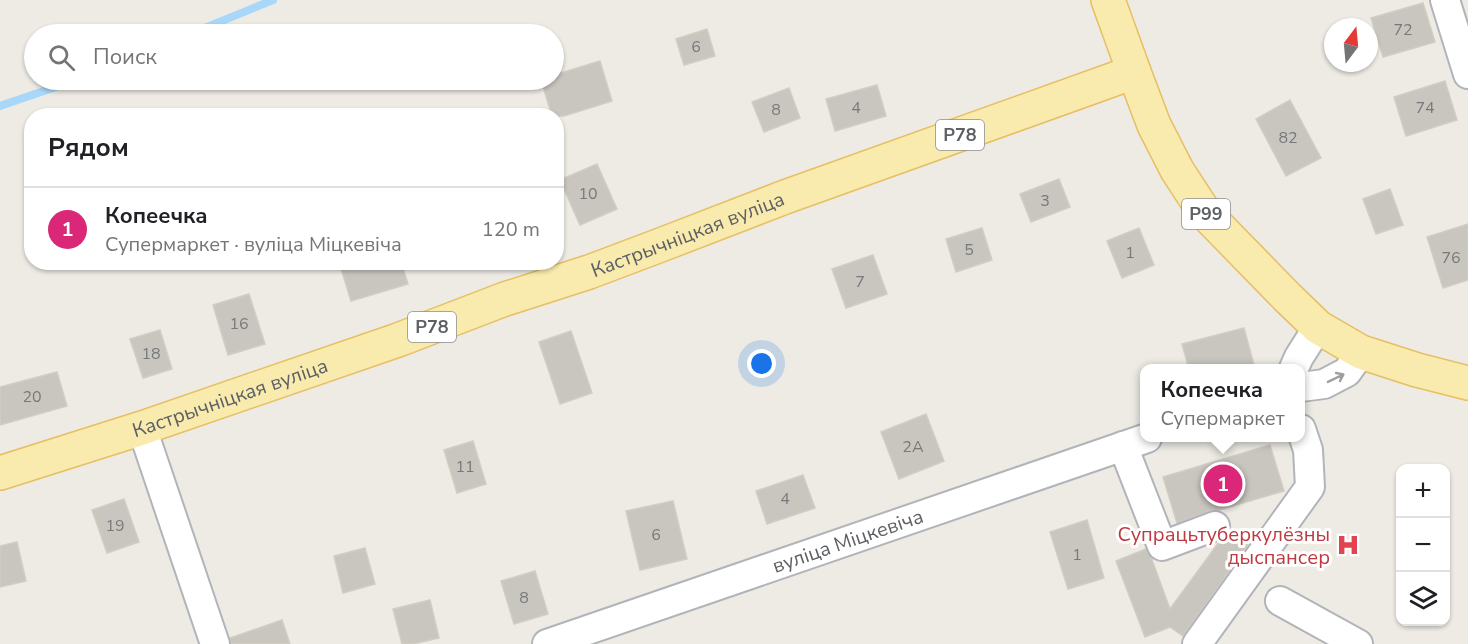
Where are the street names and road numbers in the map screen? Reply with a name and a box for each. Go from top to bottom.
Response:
road number: Р78 [936,120,984,150]
street label: Кастрычніцкая вуліца [587,185,788,284]
road number: Р99 [1182,199,1230,229]
road number: Р78 [408,312,456,342]
street label: Кастрычніцкая вуліца [129,352,331,444]
street label: вуліца Міцкевіча [769,502,927,579]

